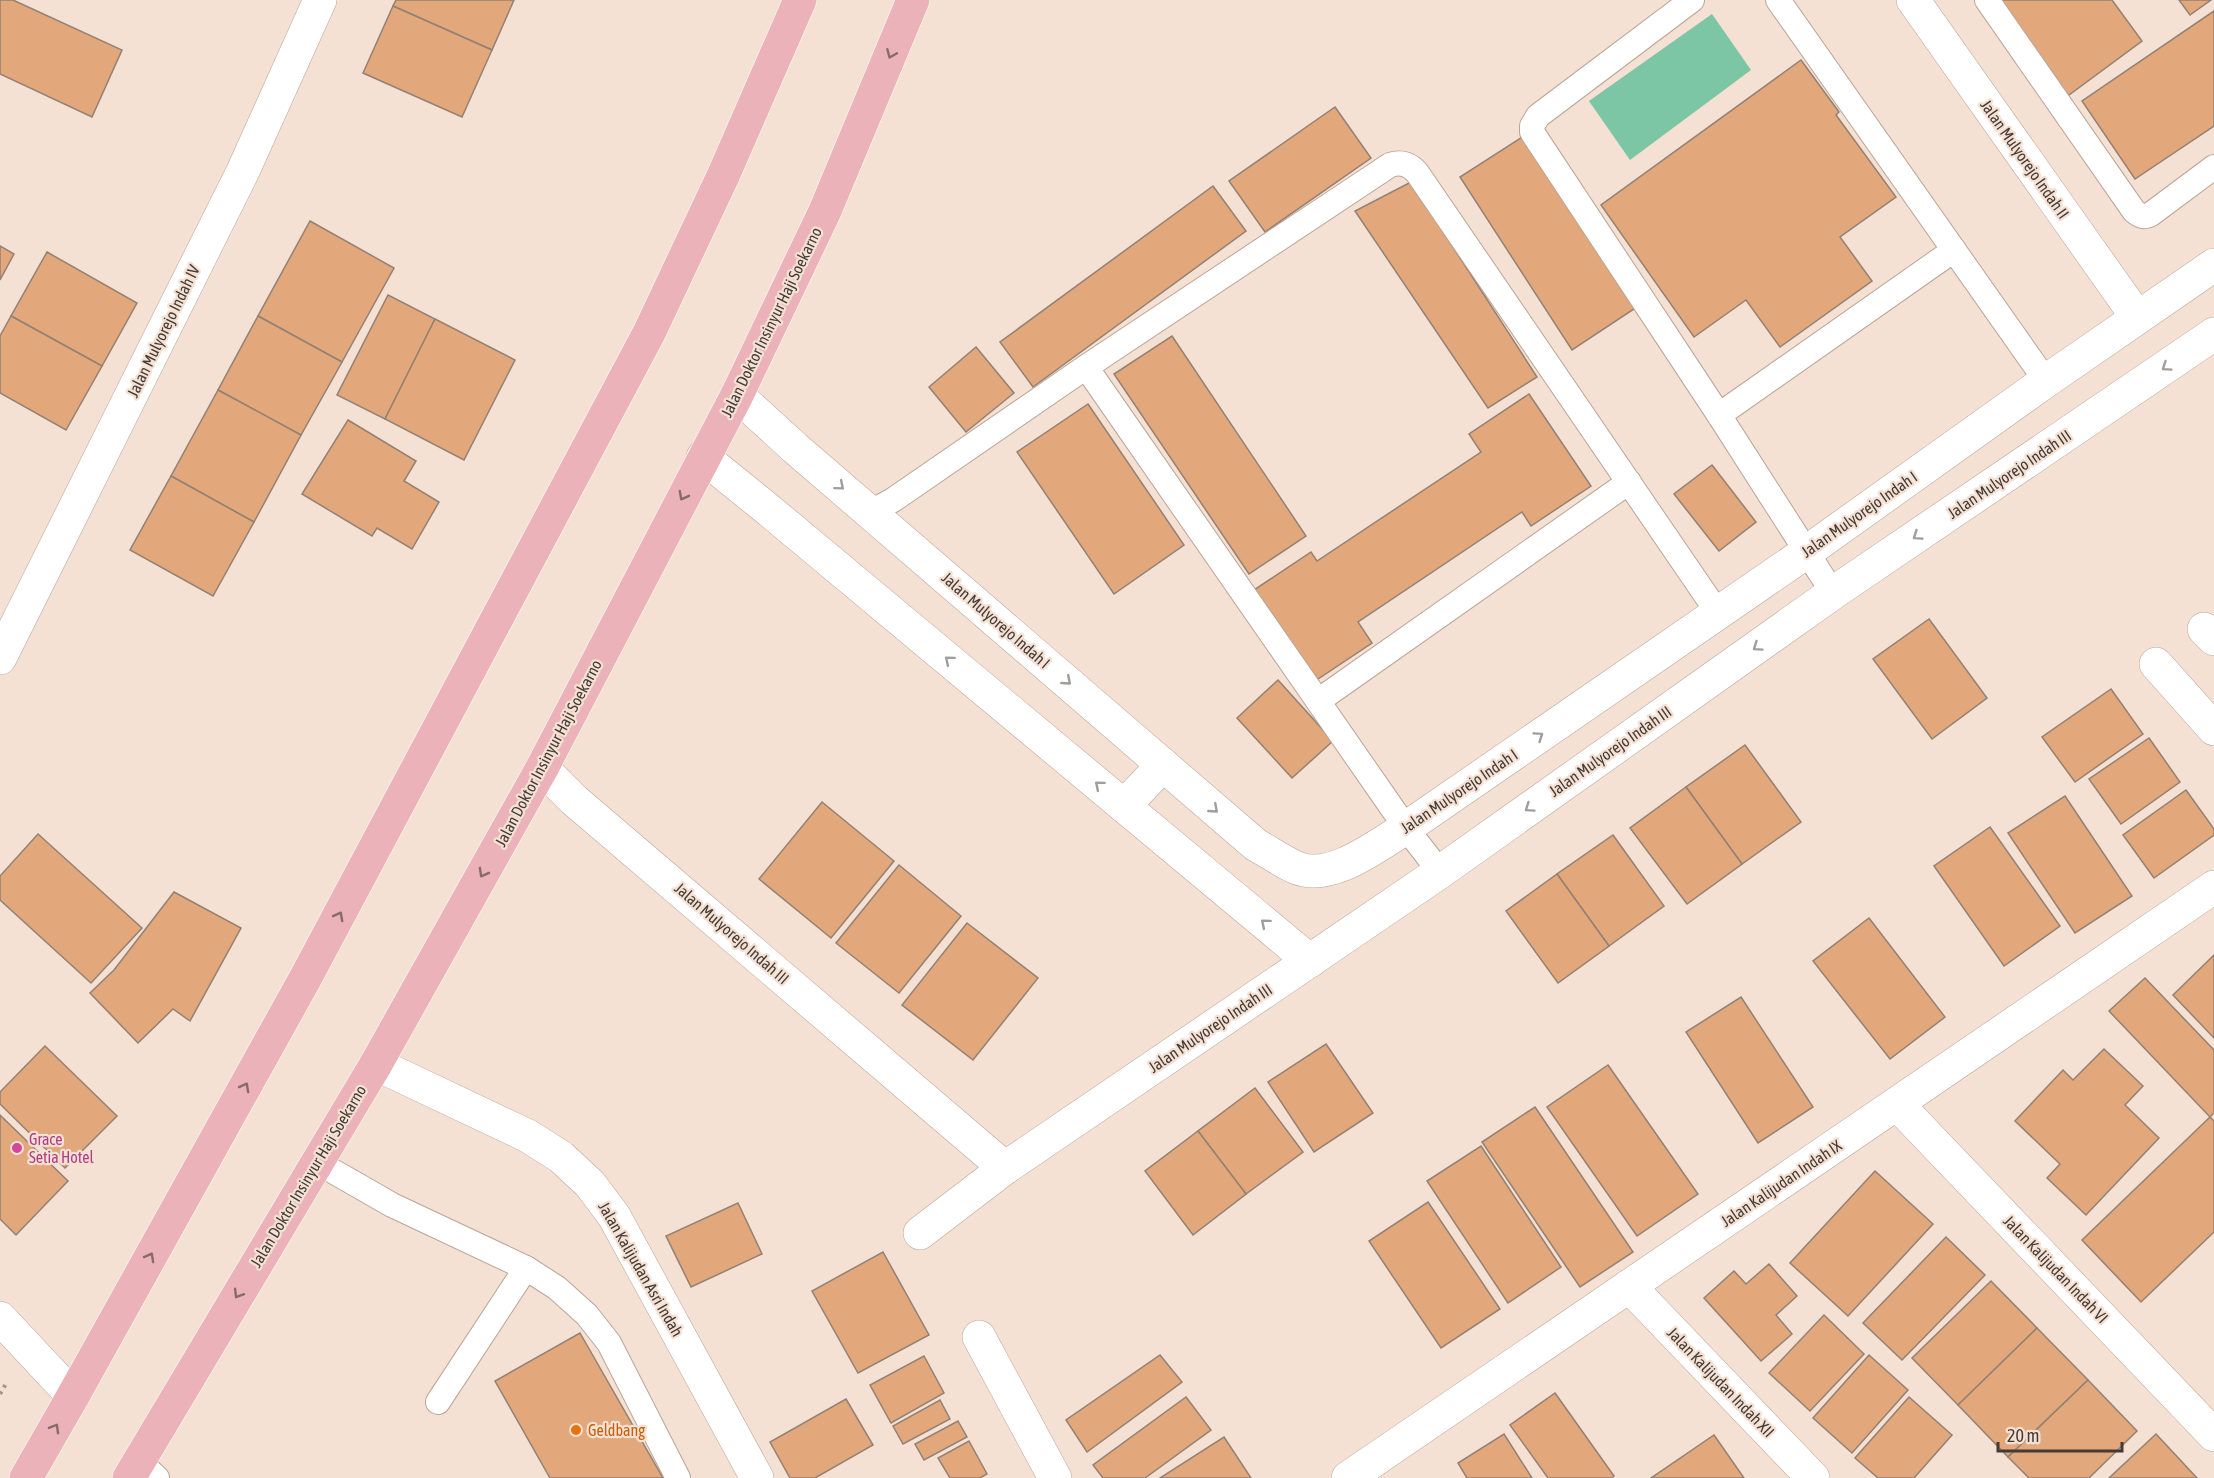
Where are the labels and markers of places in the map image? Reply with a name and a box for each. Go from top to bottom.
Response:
place label: Grace Setia Hotel [29,1130,94,1166]
marker: Grace Setia Hotel [10,1141,24,1155]
place label: Geldbang [588,1421,645,1440]
marker: Geldbang [569,1423,583,1437]

